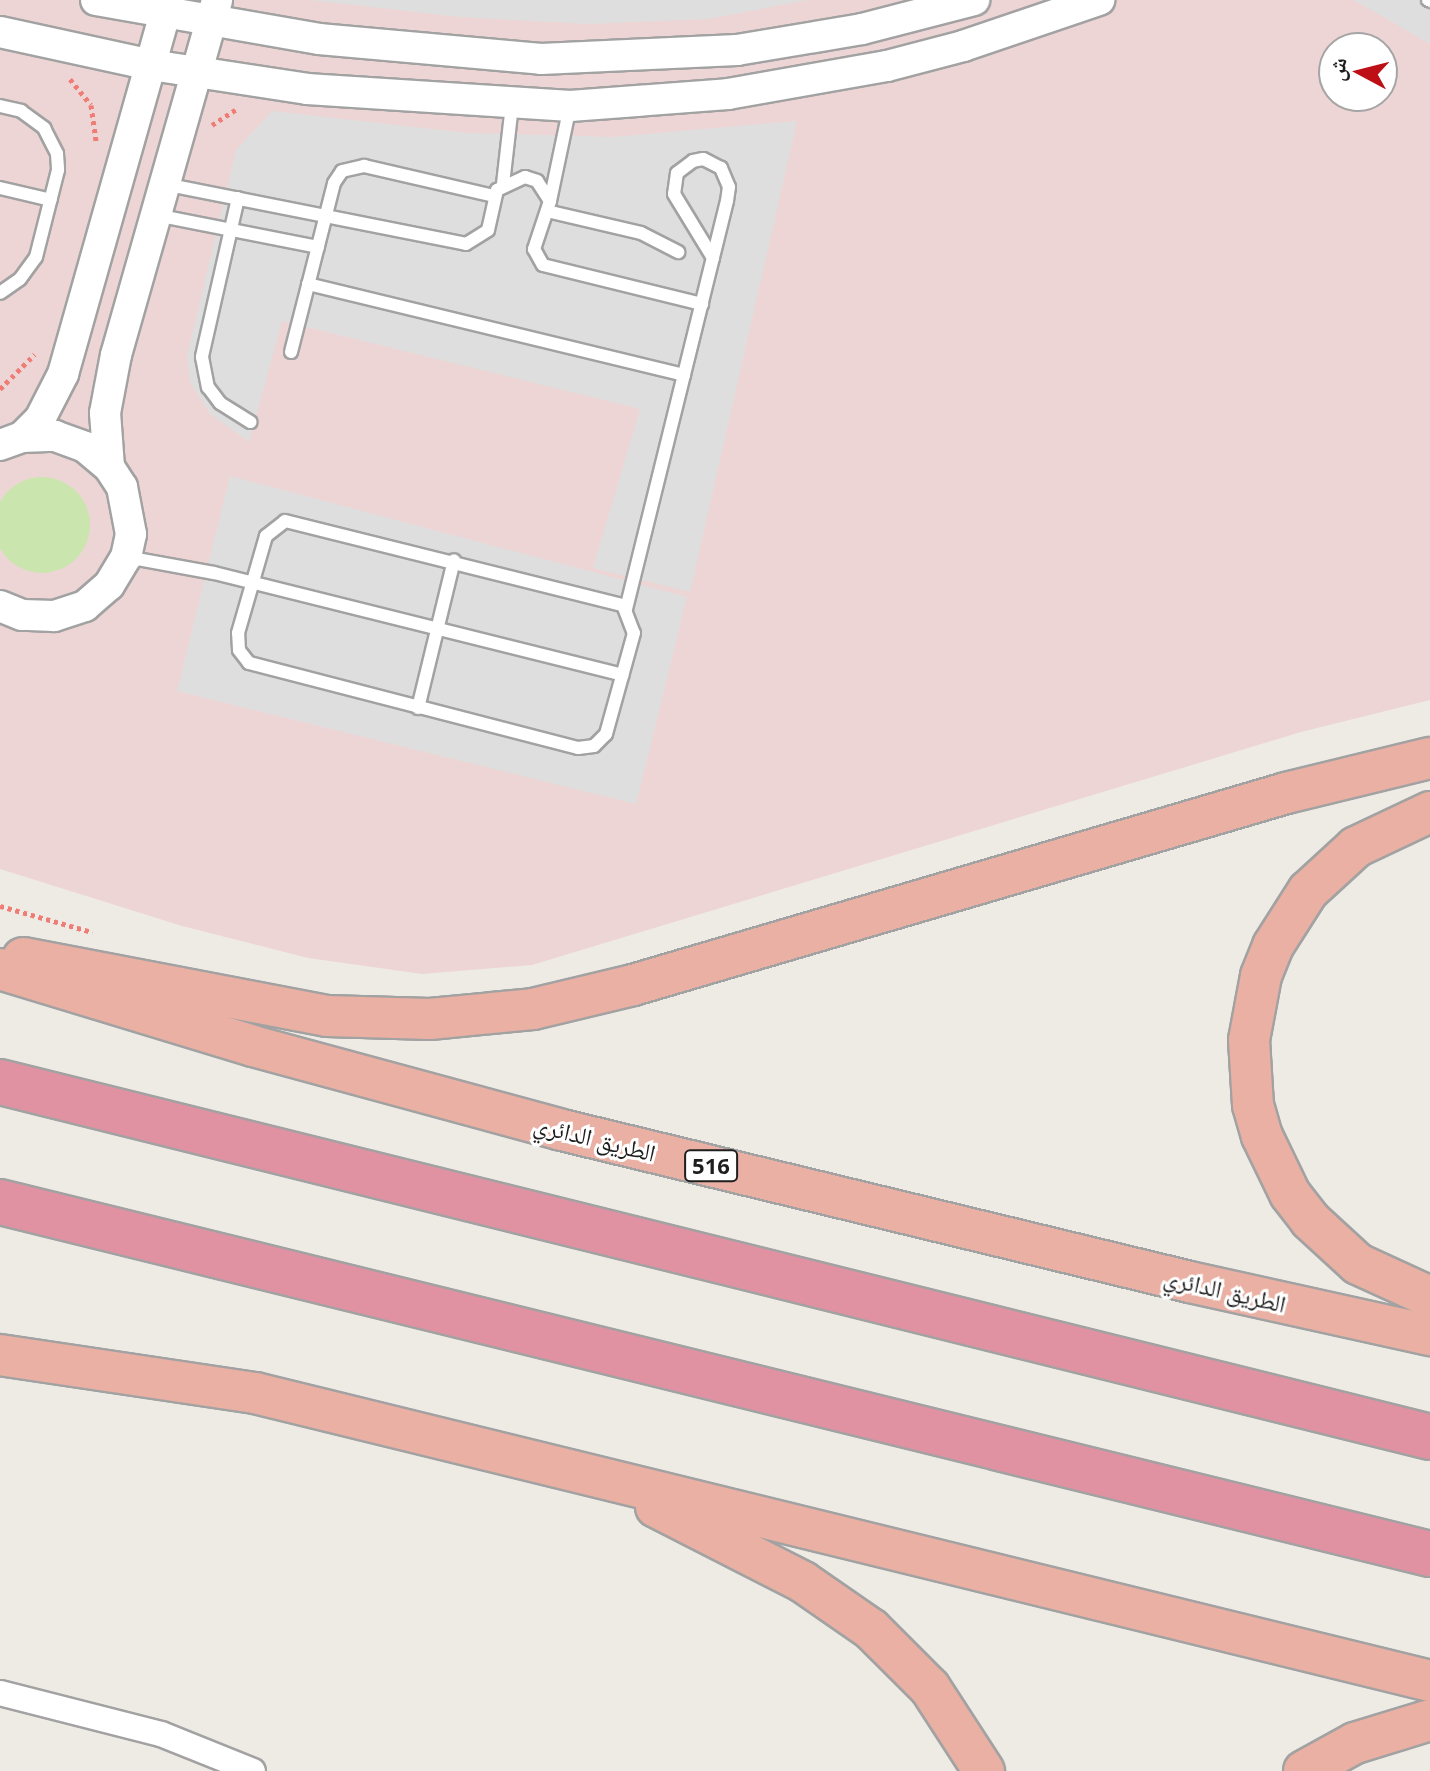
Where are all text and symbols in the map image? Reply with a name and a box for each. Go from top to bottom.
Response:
north arrow [1318,32,1398,112]
text: ش [1320,56,1352,83]
street label: الطريق الدائري [531,1109,659,1167]
road number: 516 [683,1148,739,1184]
street label: الطريق الدائري [1161,1262,1289,1318]

